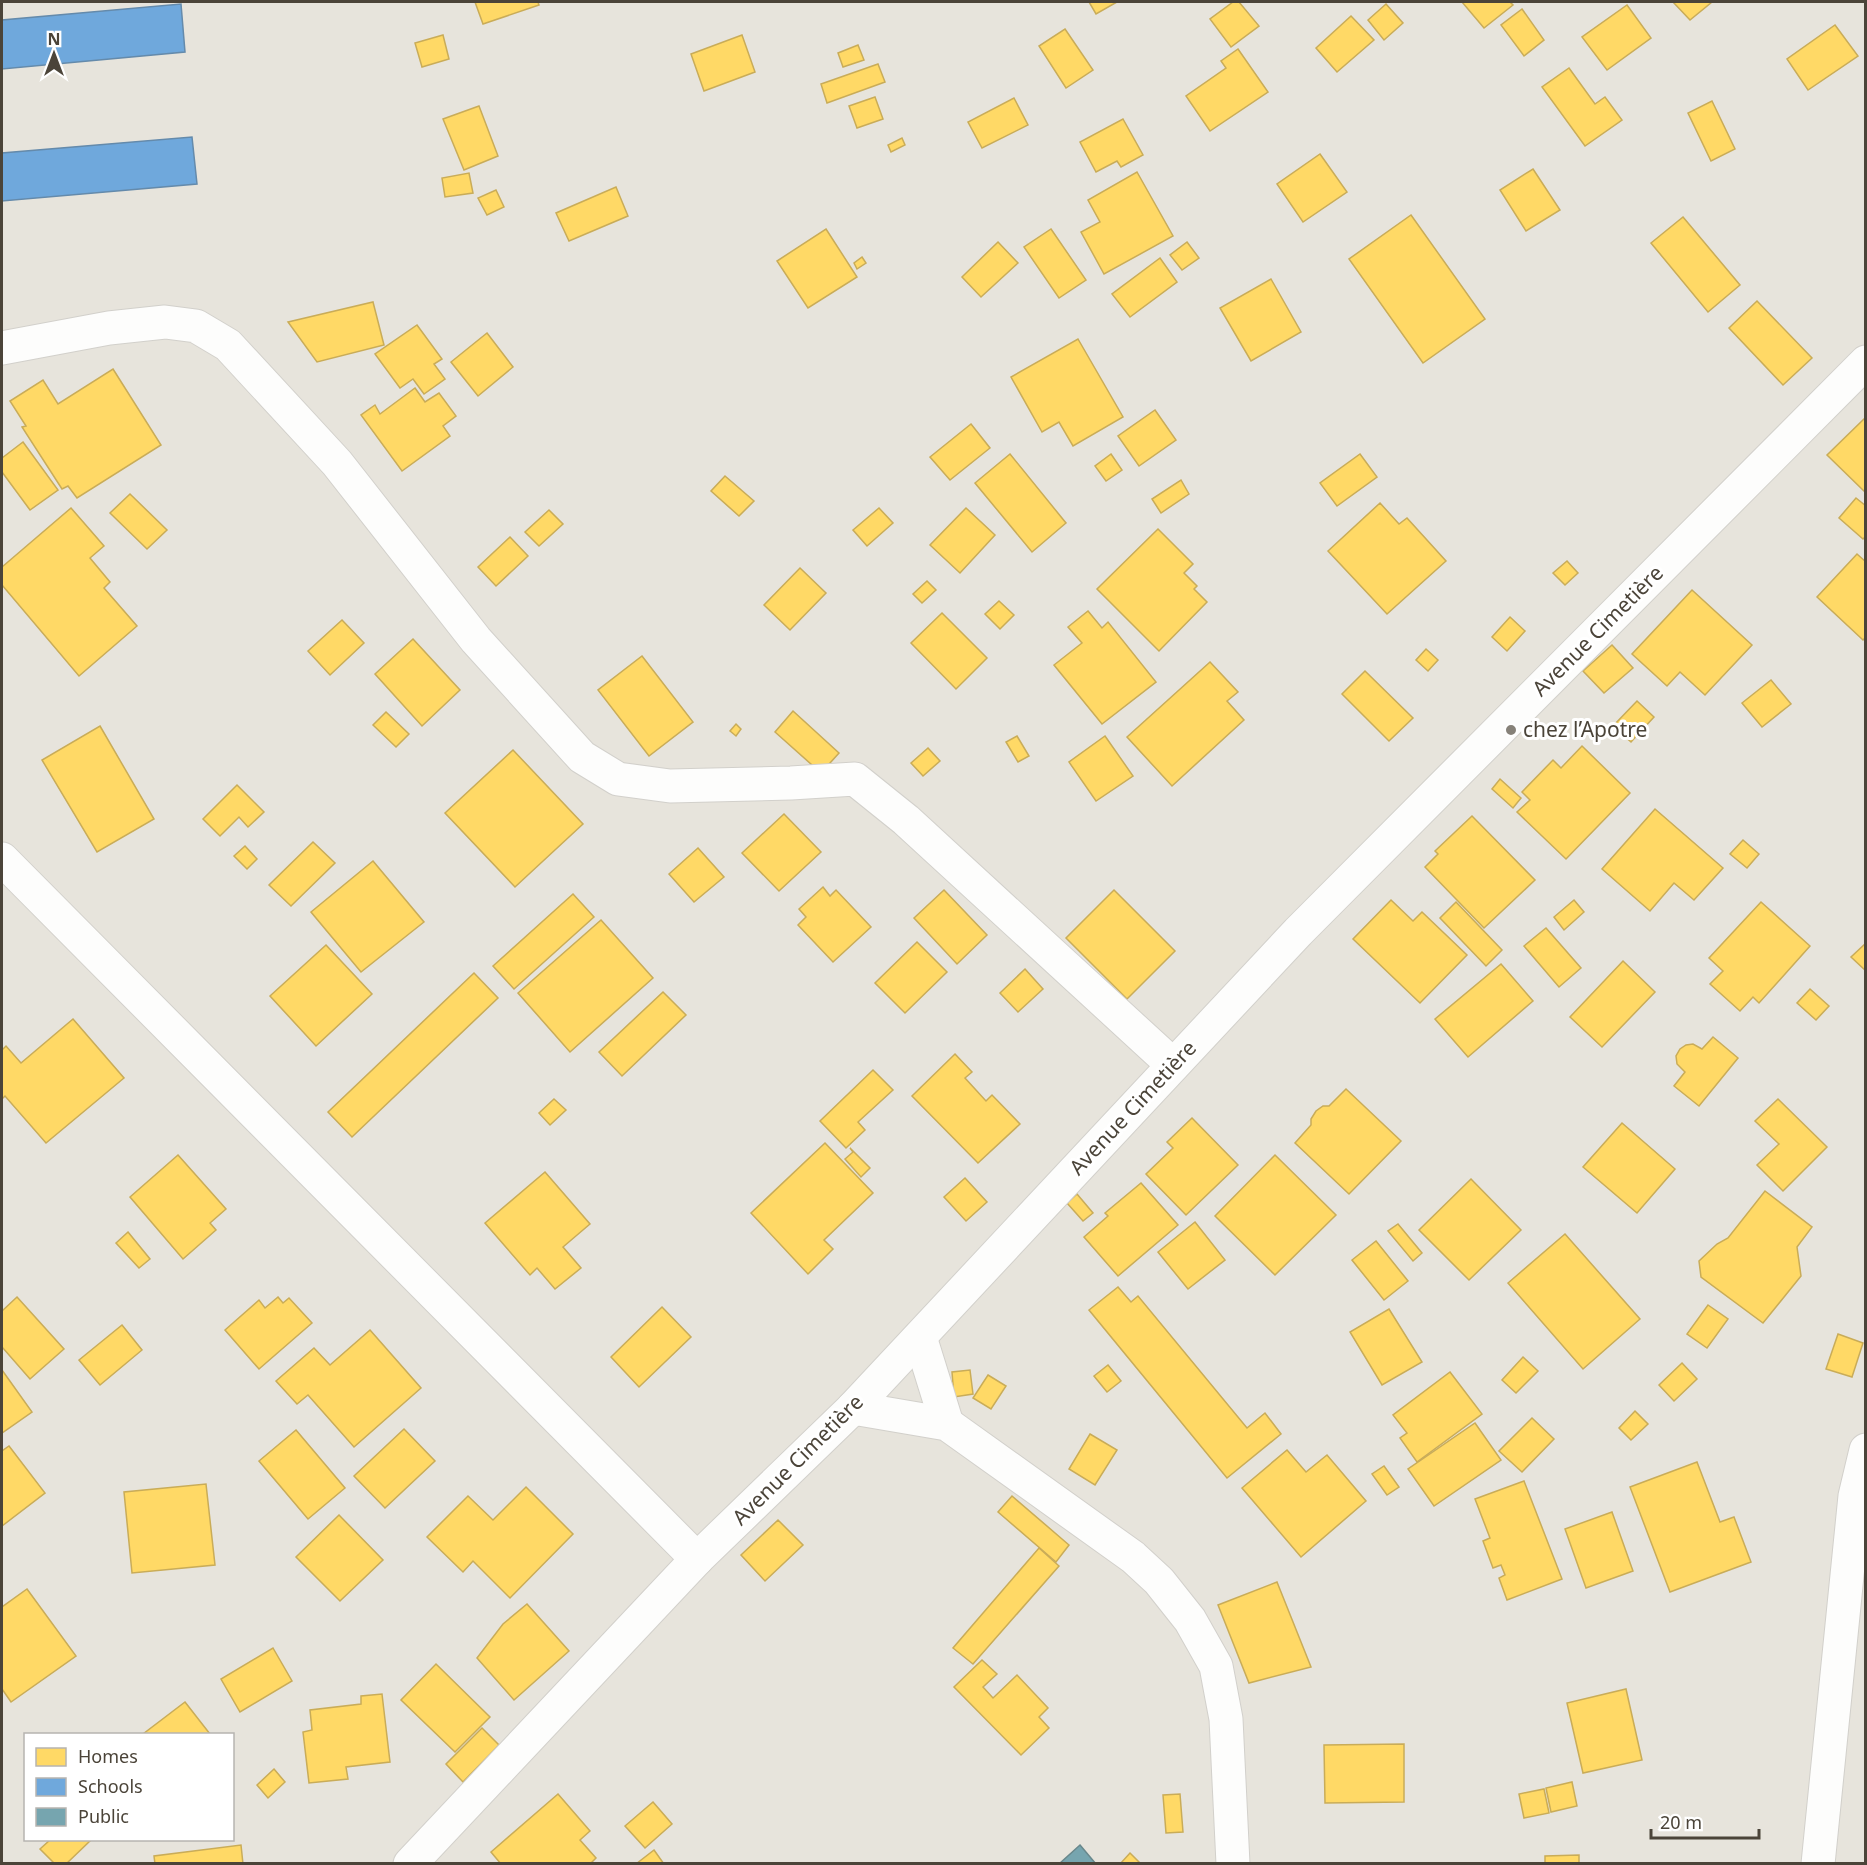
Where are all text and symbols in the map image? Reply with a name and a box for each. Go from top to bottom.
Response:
north arrow [24,24,84,84]
text: N [47,28,61,50]
street label: Avenue Cimetière [1526,559,1669,702]
place label: chez l’Apotre [1523,715,1647,743]
marker: chez l’Apotre [1504,723,1518,737]
street label: Avenue Cimetière [1063,1034,1202,1181]
street label: Avenue Cimetière [726,1388,869,1531]
legend [24,1733,234,1841]
text: Homes [78,1744,138,1768]
text: Schools [78,1774,143,1798]
scale bar [1651,1802,1759,1840]
text: Public [78,1804,129,1828]
text: 20 m [1660,1810,1702,1834]

